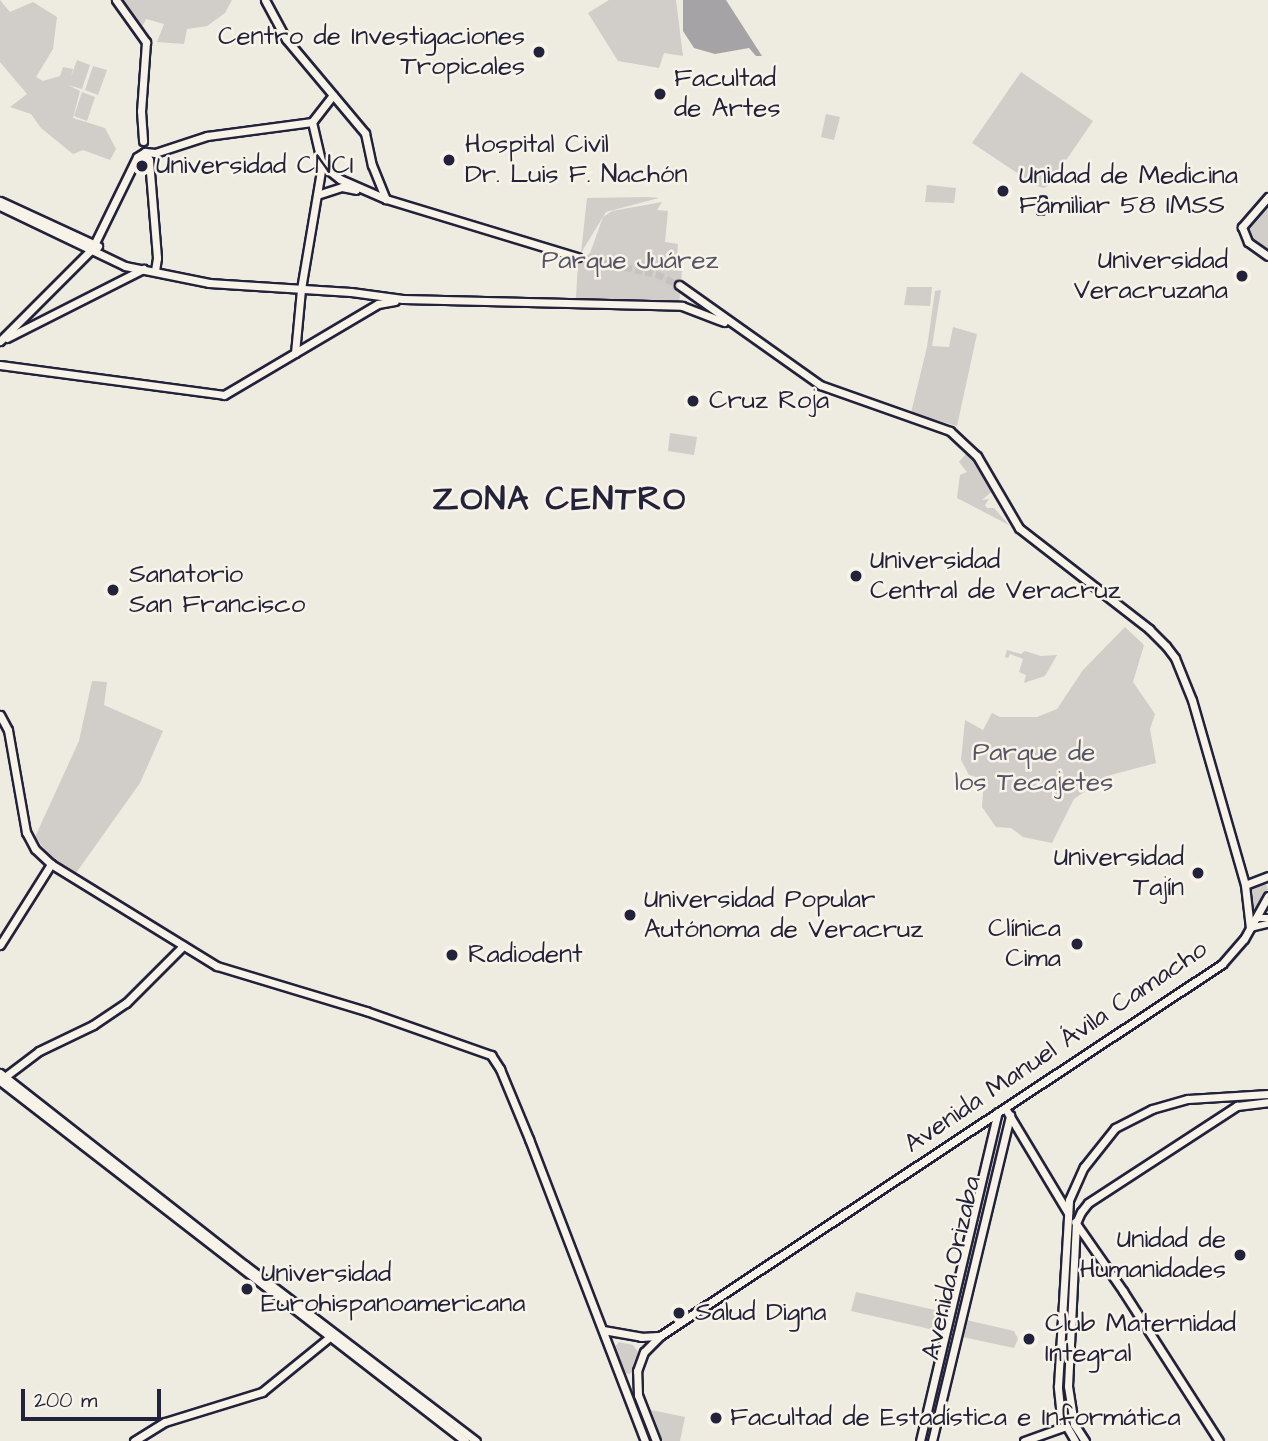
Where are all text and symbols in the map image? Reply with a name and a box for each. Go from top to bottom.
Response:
place label: Centro de Investigaciones Tropicales [218,21,525,82]
marker: Centro de Investigaciones Tropicales [531,44,547,60]
place label: Facultad de Artes [674,63,780,124]
marker: Facultad de Artes [652,86,668,102]
place label: Hospital Civil Dr. Luis F. Nachón [465,129,687,190]
place label: Universidad CNCI [156,150,354,182]
marker: Hospital Civil Dr. Luis F. Nachón [439,150,459,170]
marker: Universidad CNCI [134,158,150,174]
place label: Unidad de Medicina Familiar 58 IMSS [1019,160,1238,222]
marker: Unidad de Medicina Familiar 58 IMSS [993,181,1013,201]
park label: Parque Juárez [542,245,718,277]
place label: Universidad Veracruzana [1074,245,1228,306]
marker: Universidad Veracruzana [1234,268,1250,284]
place label: Cruz Roja [709,385,829,417]
marker: Cruz Roja [683,391,703,411]
district label: ZONA CENTRO [434,480,686,520]
place label: Universidad Central de Veracruz [870,545,1121,606]
place label: Sanatorio San Francisco [129,559,305,620]
marker: Universidad Central de Veracruz [848,568,864,584]
marker: Sanatorio San Francisco [103,580,123,600]
park label: Parque de los Tecajetes [955,737,1113,798]
place label: Universidad Tajín [1054,842,1184,903]
marker: Universidad Tajín [1190,865,1206,881]
place label: Universidad Popular Autónoma de Veracruz [644,884,923,946]
marker: Universidad Popular Autónoma de Veracruz [622,907,638,923]
place label: Clínica Cima [988,913,1061,974]
street label: Avenida Manuel Ávila Camacho [899,934,1213,1160]
marker: Clínica Cima [1067,934,1087,954]
place label: Radiodent [468,939,583,971]
marker: Radiodent [442,945,462,965]
street label: Avenida Orizaba [916,1173,988,1363]
place label: Unidad de Humanidades [1080,1224,1226,1286]
marker: Unidad de Humanidades [1232,1247,1248,1263]
place label: Universidad Eurohispanoamericana [261,1258,525,1320]
marker: Universidad Eurohispanoamericana [239,1281,255,1297]
place label: Salud Digna [695,1297,826,1329]
marker: Salud Digna [669,1303,689,1323]
place label: Club Maternidad Integral [1045,1308,1236,1370]
marker: Club Maternidad Integral [1019,1329,1039,1349]
scale bar [24,1374,164,1418]
text: 200 m [34,1386,97,1415]
place label: Facultad de Estadística e Informática [730,1402,1181,1434]
marker: Facultad de Estadística e Informática [708,1410,724,1426]

